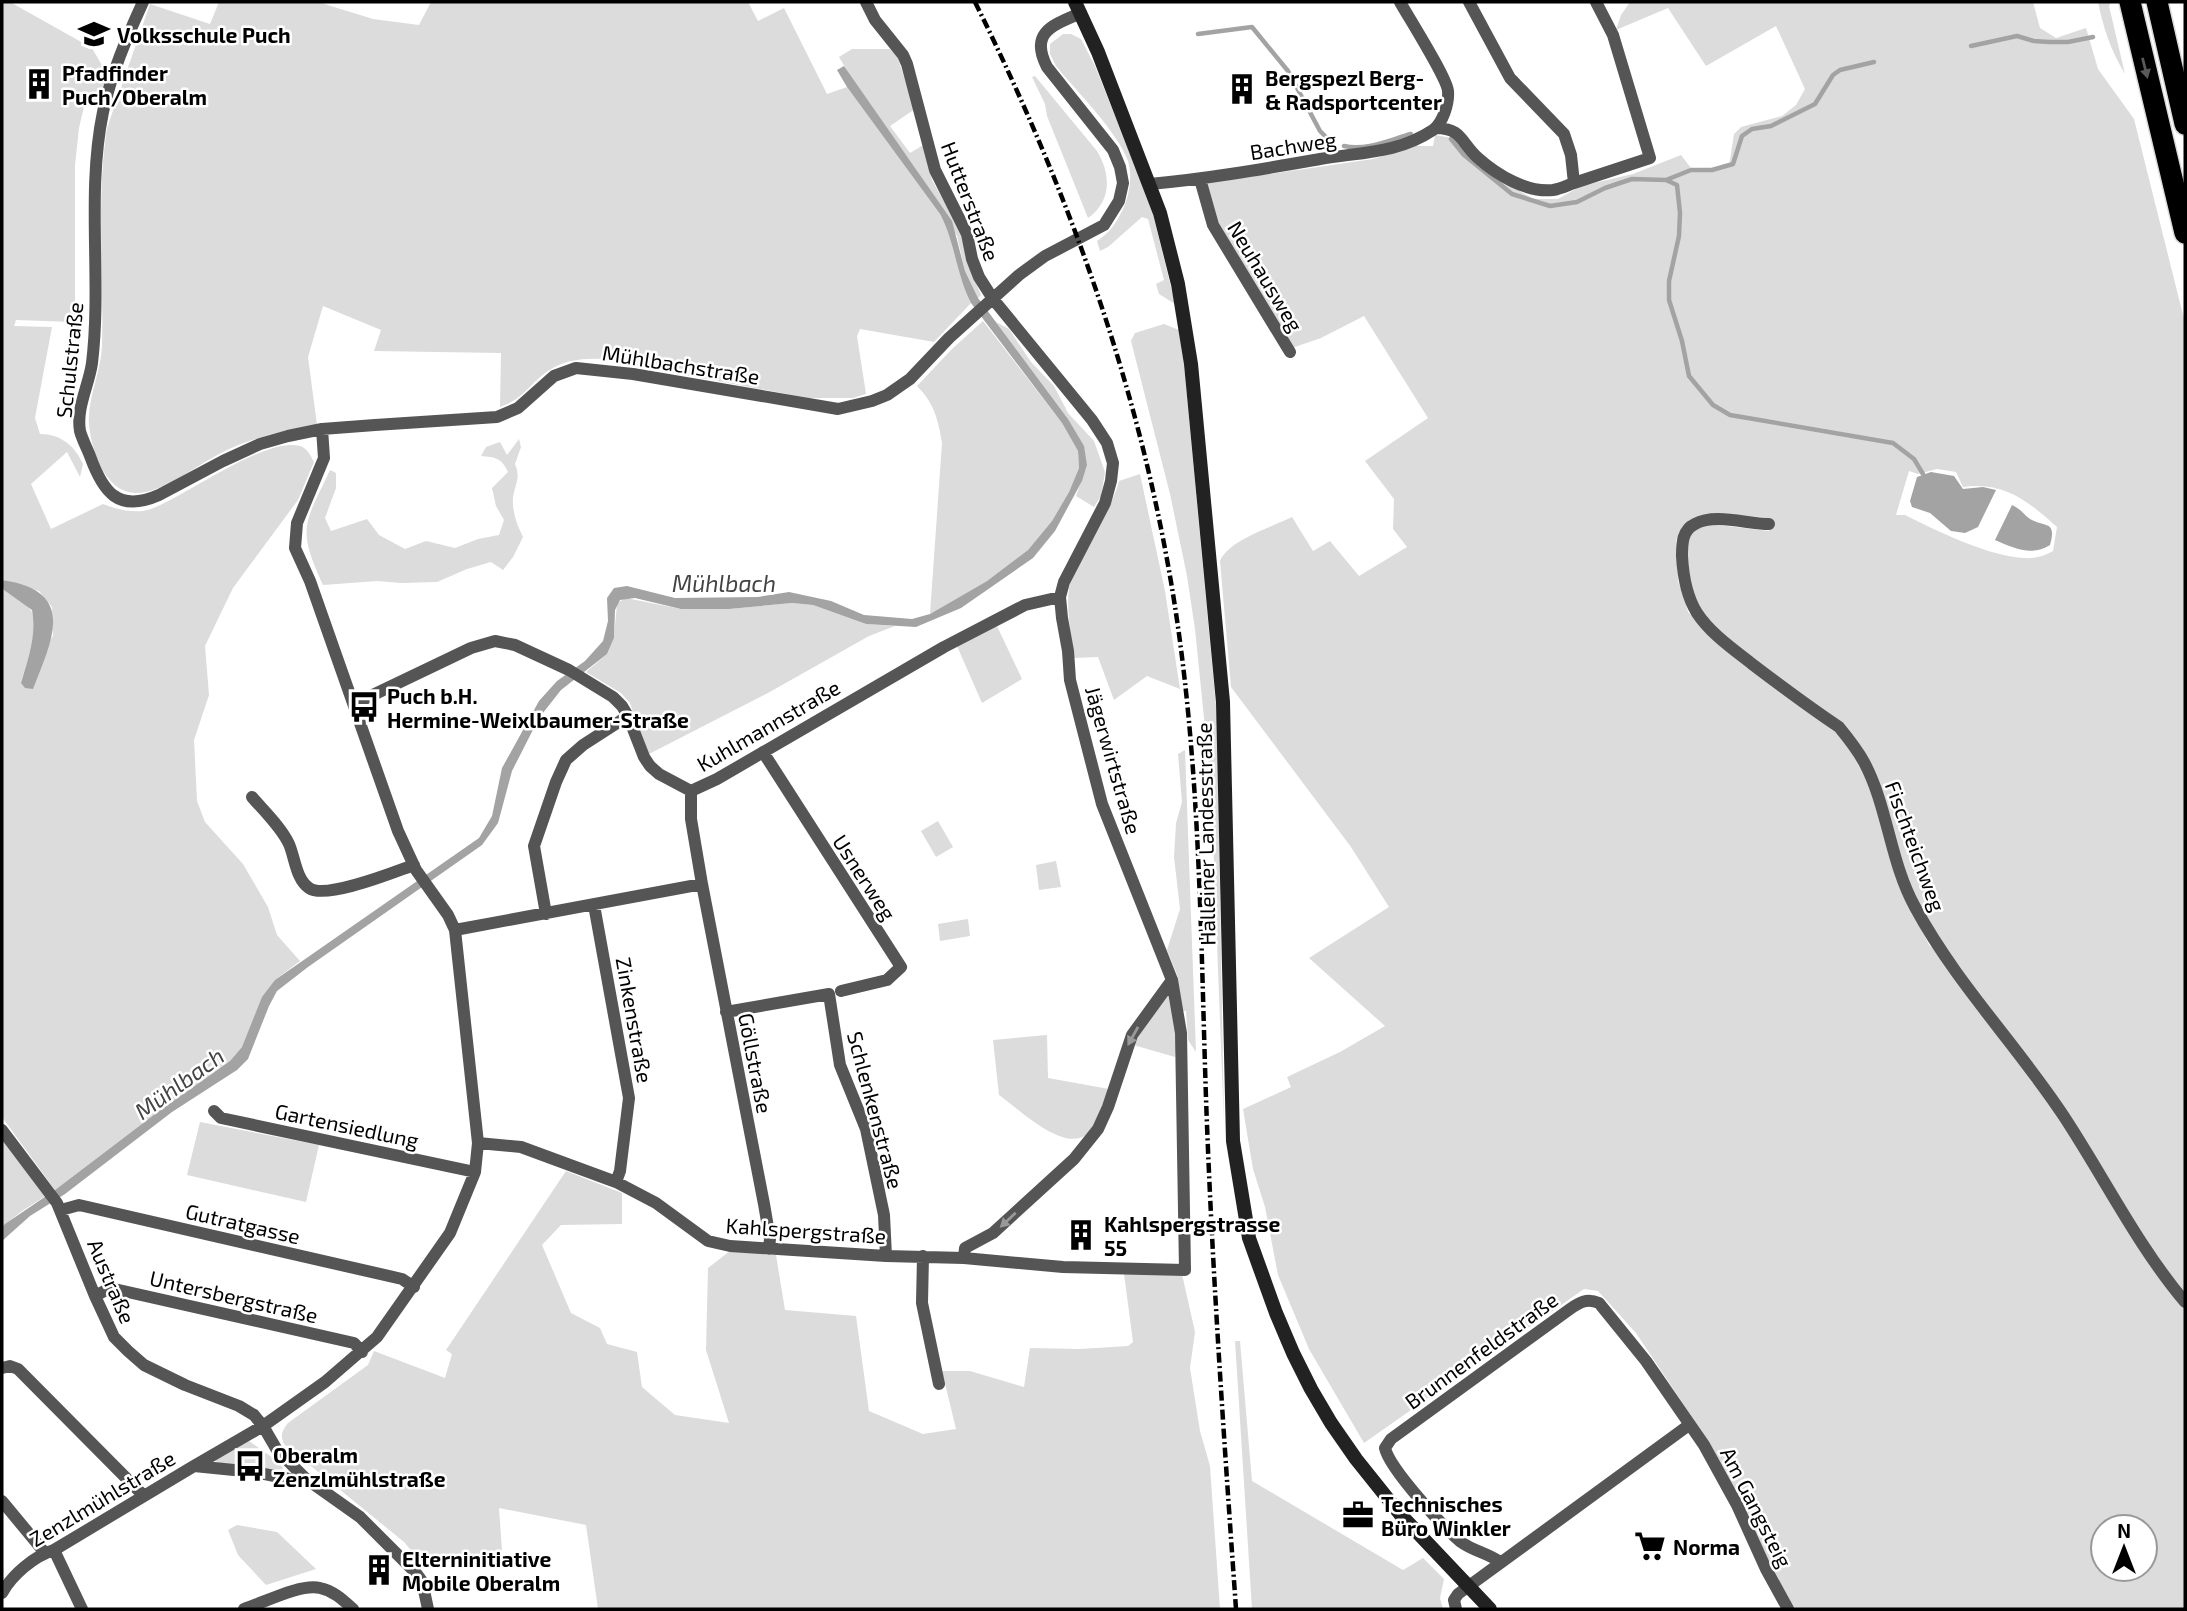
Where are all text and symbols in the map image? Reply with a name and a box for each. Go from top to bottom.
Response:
school or university icon: Volksschule Puch [77,17,111,51]
place label: Volksschule Puch [117,22,291,47]
one-way arrow [2140,57,2151,79]
place label: Pfadfinder Puch/Oberalm [62,60,207,109]
place label: Bergspezl Berg- & Radsportcenter [1265,65,1442,114]
building icon: Pfadfinder Puch/Oberalm [22,67,56,101]
building icon: Bergspezl Berg- & Radsportcenter [1225,72,1259,106]
street label: Bachweg [1248,126,1338,164]
street label: Hutterstraße [937,138,1005,264]
street label: Neuhausweg [1223,216,1309,336]
street label: Schulstraße [50,301,88,419]
street label: Mühlbachstraße [601,339,761,389]
water label: Mühlbach [672,569,776,597]
street label: Kuhlmannstraße [692,674,844,776]
place label: Puch b.H. Hermine-Weixlbaumer-Straße [387,683,689,732]
street label: Jägerwirtstraße [1081,683,1147,837]
bus stop icon: Puch b.H. Hermine-Weixlbaumer-Straße [347,690,381,724]
street label: Halleiner Landesstraße [1191,722,1219,946]
street label: Fischteichweg [1881,777,1951,915]
street label: Usnerweg [828,830,902,925]
street label: Zinkenstraße [612,955,658,1085]
street label: Göllstraße [734,1011,778,1115]
one-way arrow [1127,1026,1139,1046]
street label: Schlenkenstraße [843,1029,909,1191]
water label: Mühlbach [129,1041,229,1125]
street label: Gartensiedlung [273,1098,421,1152]
street label: Gutratgasse [183,1198,303,1248]
one-way arrow [1000,1211,1017,1227]
place label: Kahlspergstrasse 55 [1104,1211,1280,1260]
street label: Kahlspergstraße [725,1212,887,1248]
building icon: Kahlspergstrasse 55 [1064,1218,1098,1252]
street label: Austraße [83,1235,141,1327]
street label: Untersbergstraße [147,1264,321,1328]
street label: Brunnenfeldstraße [1400,1286,1562,1414]
place label: Oberalm Zenzlmühlstraße [273,1442,446,1491]
street label: Am Gangsteig [1716,1443,1798,1572]
street label: Zenzlmühlstraße [25,1445,179,1551]
bus stop icon: Oberalm Zenzlmühlstraße [233,1449,267,1483]
place label: Technisches Büro Winkler [1381,1491,1511,1540]
office icon: Technisches Büro Winkler [1341,1498,1375,1532]
north arrow [2089,1513,2159,1583]
text: N [2117,1519,2131,1542]
supermarket icon: Norma [1633,1529,1667,1563]
place label: Norma [1673,1534,1740,1559]
place label: Elterninitiative Mobile Oberalm [402,1546,560,1595]
building icon: Elterninitiative Mobile Oberalm [362,1553,396,1587]

